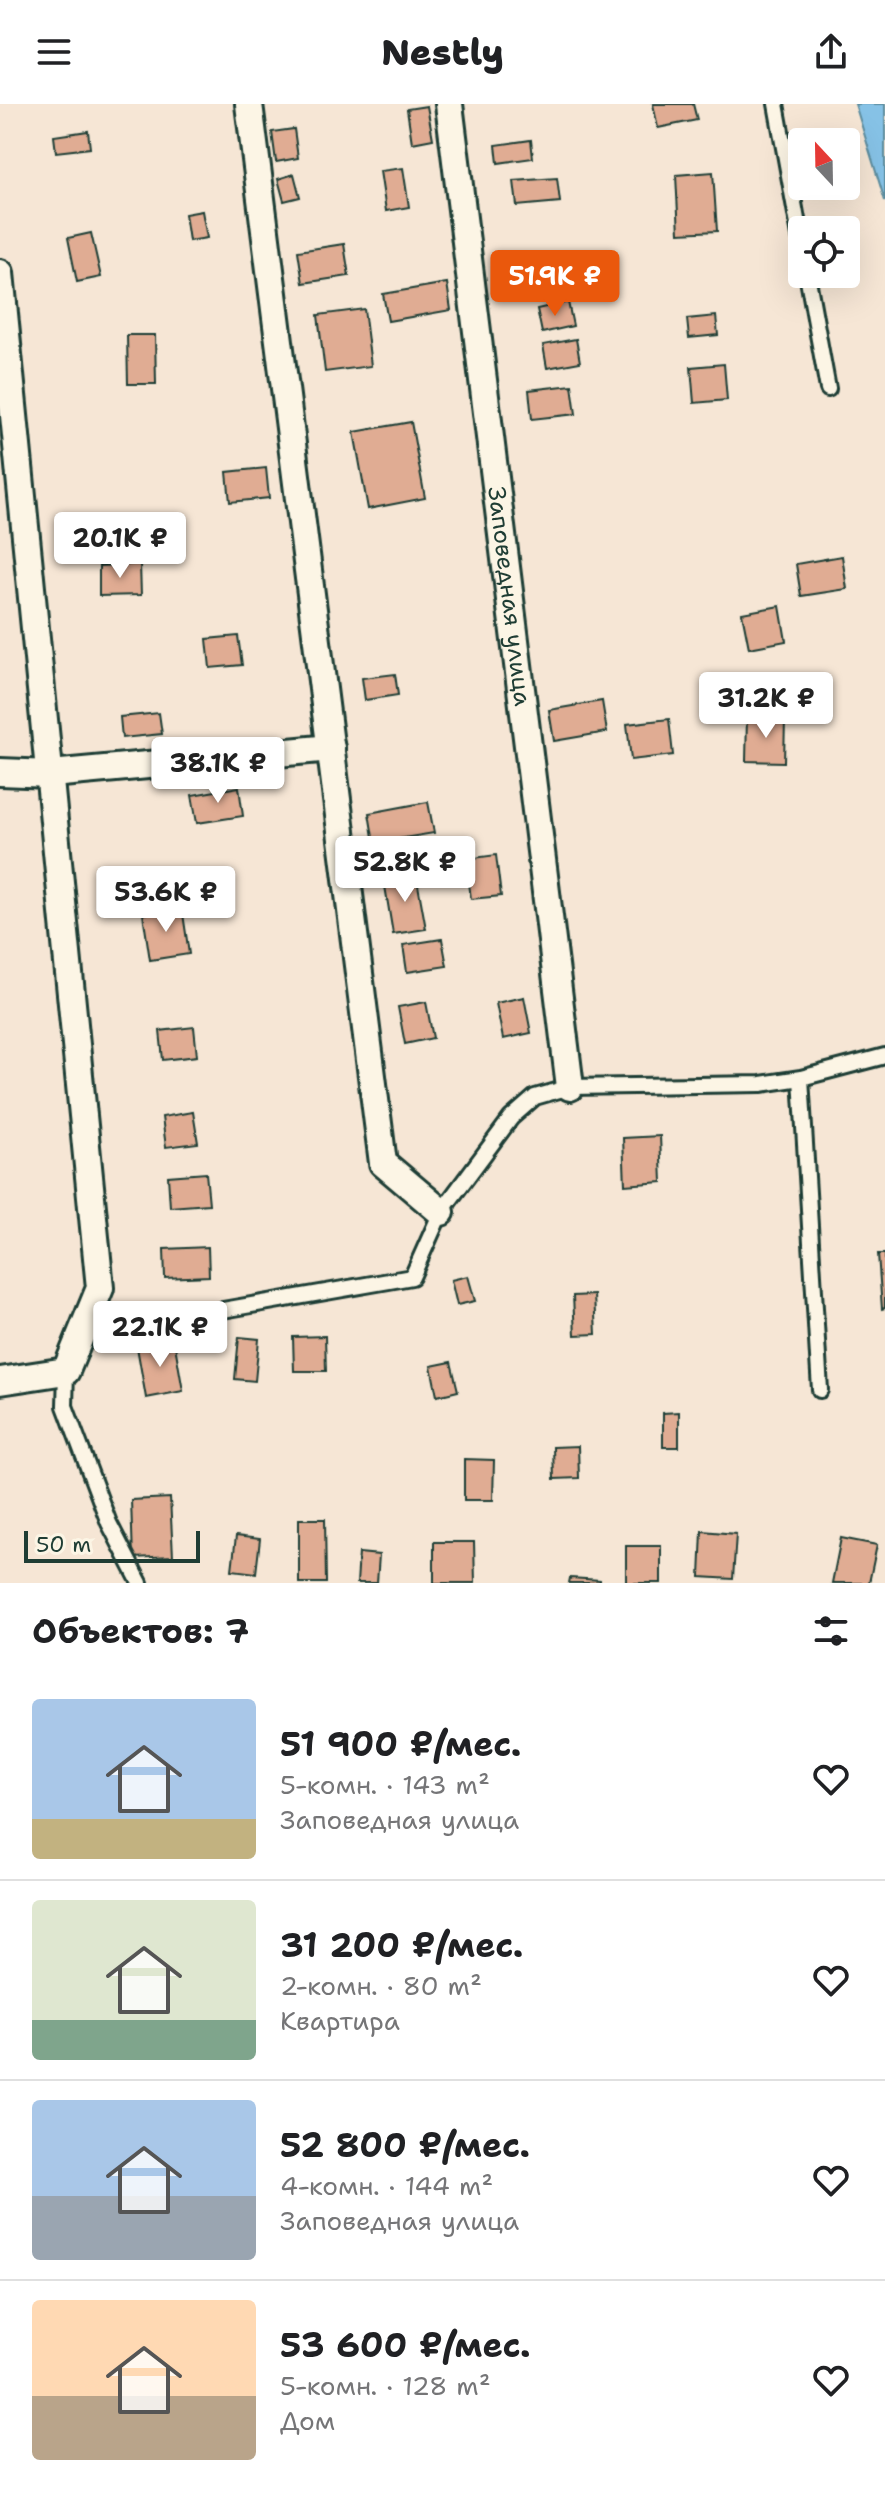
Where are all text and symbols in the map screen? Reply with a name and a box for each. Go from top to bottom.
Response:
text: Nestly [381,28,504,77]
icon: menu [32,30,76,74]
icon: share [809,30,853,74]
north arrow [788,128,860,200]
map controls [788,128,860,288]
button: locate [788,216,860,288]
pin: 51.9K ₽ [481,250,629,318]
text: 51.9K ₽ [508,258,602,293]
street label: Заповедная улица [480,485,539,708]
pin: 20.1K ₽ [46,512,194,580]
text: 20.1K ₽ [72,520,168,555]
pin: 31.2K ₽ [692,672,840,740]
text: 31.2K ₽ [717,680,815,715]
pin: 38.1K ₽ [144,737,292,805]
text: 38.1K ₽ [169,745,267,780]
pin: 52.8K ₽ [331,836,479,904]
text: 52.8K ₽ [353,844,457,879]
pin: 53.6K ₽ [92,866,240,934]
text: 53.6K ₽ [114,874,218,909]
pin: 22.1K ₽ [86,1301,234,1369]
text: 22.1K ₽ [111,1309,209,1344]
scale bar [24,1527,200,1563]
text: 50 m [36,1530,91,1559]
text: Объектов: 7 [32,1608,249,1654]
icon: filters [809,1609,853,1653]
text: 51 900 ₽/мес. [280,1721,521,1767]
icon: home [96,1731,192,1827]
icon: heart [809,1757,853,1801]
text: 5-комн. · 143 m² [280,1767,490,1802]
text: Заповедная улица [280,1802,519,1837]
text: 31 200 ₽/мес. [280,1922,523,1968]
icon: home [96,1932,192,2028]
icon: heart [809,1958,853,2002]
text: 2-комн. · 80 m² [280,1968,482,2003]
text: Квартира [280,2003,400,2038]
text: 52 800 ₽/мес. [280,2122,530,2168]
icon: home [96,2132,192,2228]
icon: heart [809,2158,853,2202]
text: 4-комн. · 144 m² [280,2168,493,2203]
text: Заповедная улица [280,2203,519,2238]
text: 53 600 ₽/мес. [280,2322,531,2368]
icon: home [96,2332,192,2428]
icon: heart [809,2358,853,2402]
text: 5-комн. · 128 m² [280,2368,491,2403]
text: Дом [280,2403,335,2438]

